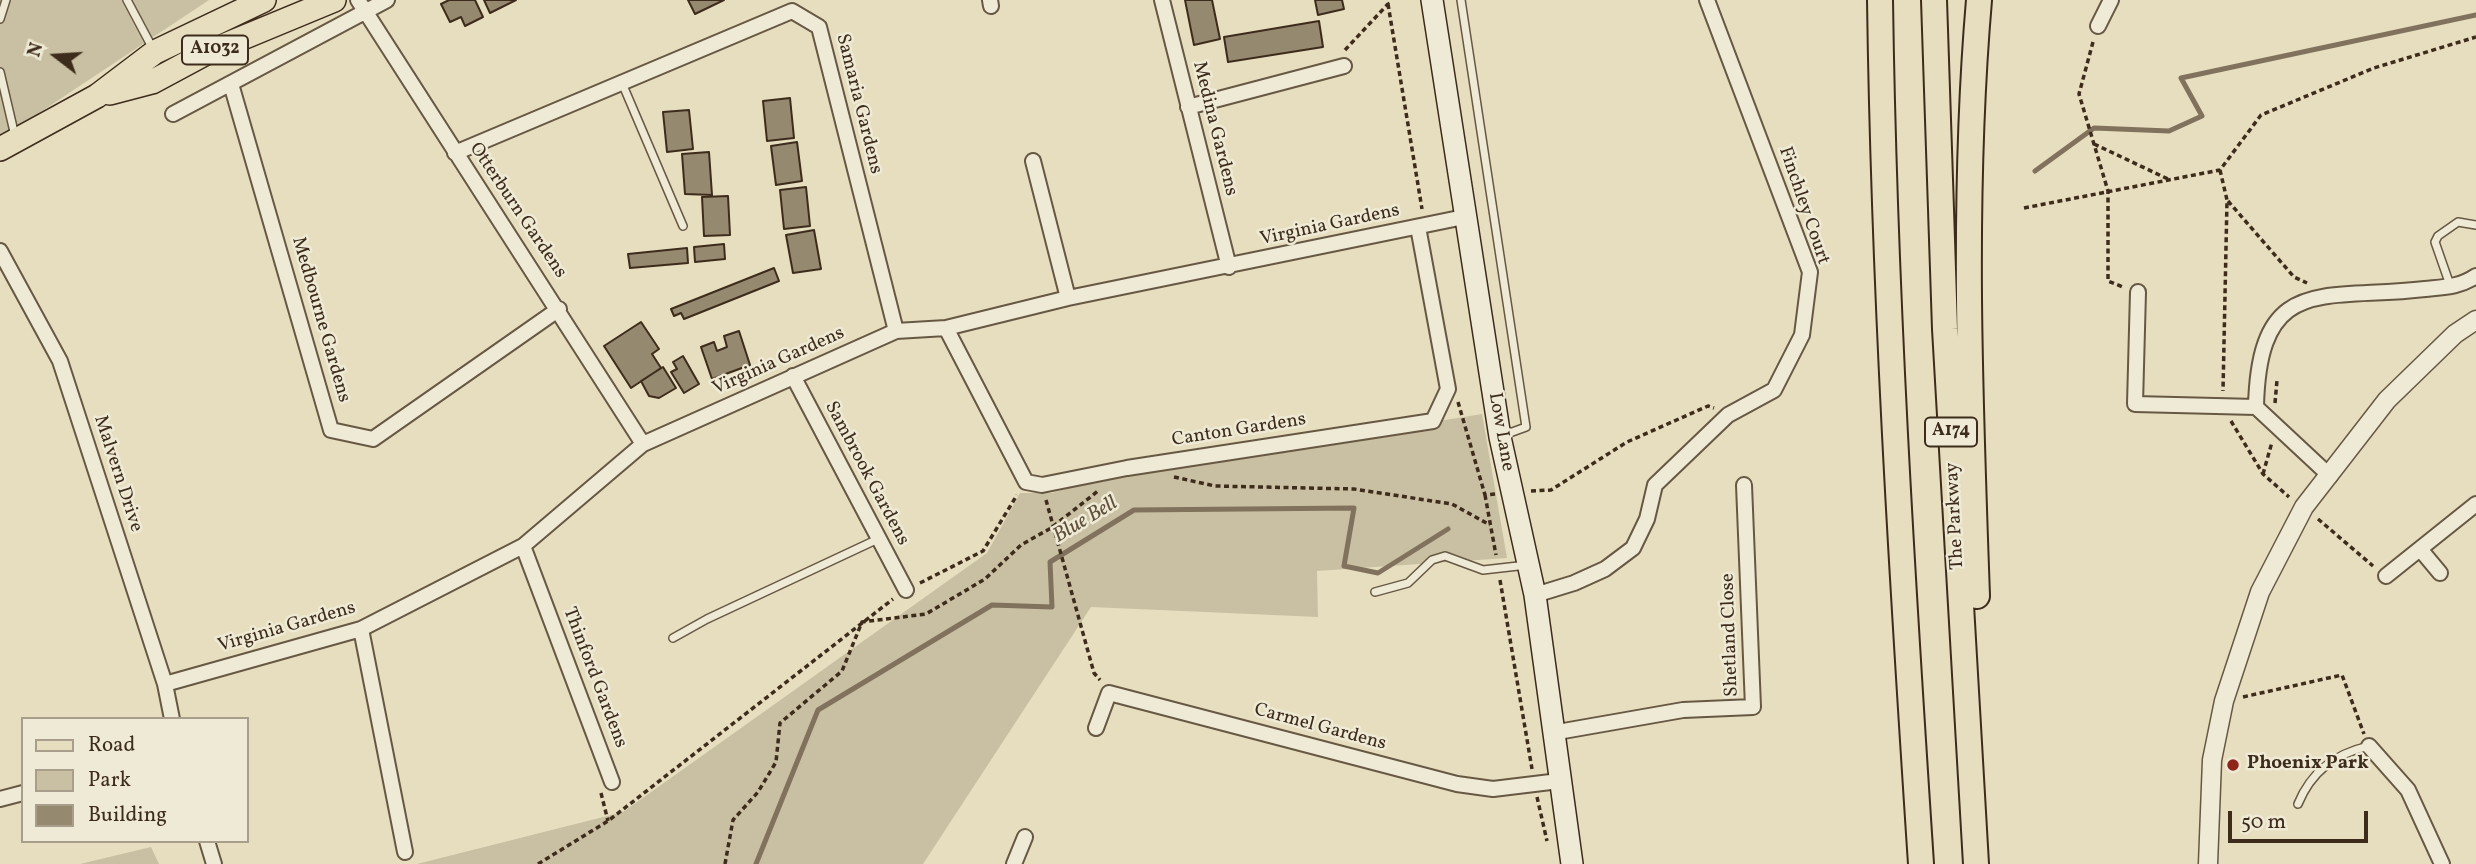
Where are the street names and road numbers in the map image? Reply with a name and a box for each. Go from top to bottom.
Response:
street label: Samaria Gardens [830,32,886,176]
road number: A1032 [182,36,248,64]
street label: Medina Gardens [1186,59,1242,199]
street label: Otterburn Gardens [463,139,571,283]
street label: Finchley Court [1772,144,1834,268]
street label: Virginia Gardens [1258,200,1402,252]
street label: Medbourne Gardens [285,235,355,405]
street label: Virginia Gardens [709,323,849,401]
street label: Low Lane [1482,391,1518,473]
street label: Sambrook Gardens [818,398,914,550]
street label: Canton Gardens [1170,409,1308,453]
street label: Malvern Drive [87,413,147,535]
road number: A174 [1925,418,1977,446]
street label: The Parkway [1942,462,1970,570]
street label: Shetland Close [1717,573,1745,697]
street label: Virginia Gardens [216,597,358,659]
street label: Thinford Gardens [557,604,631,752]
street label: Carmel Gardens [1252,699,1388,757]

